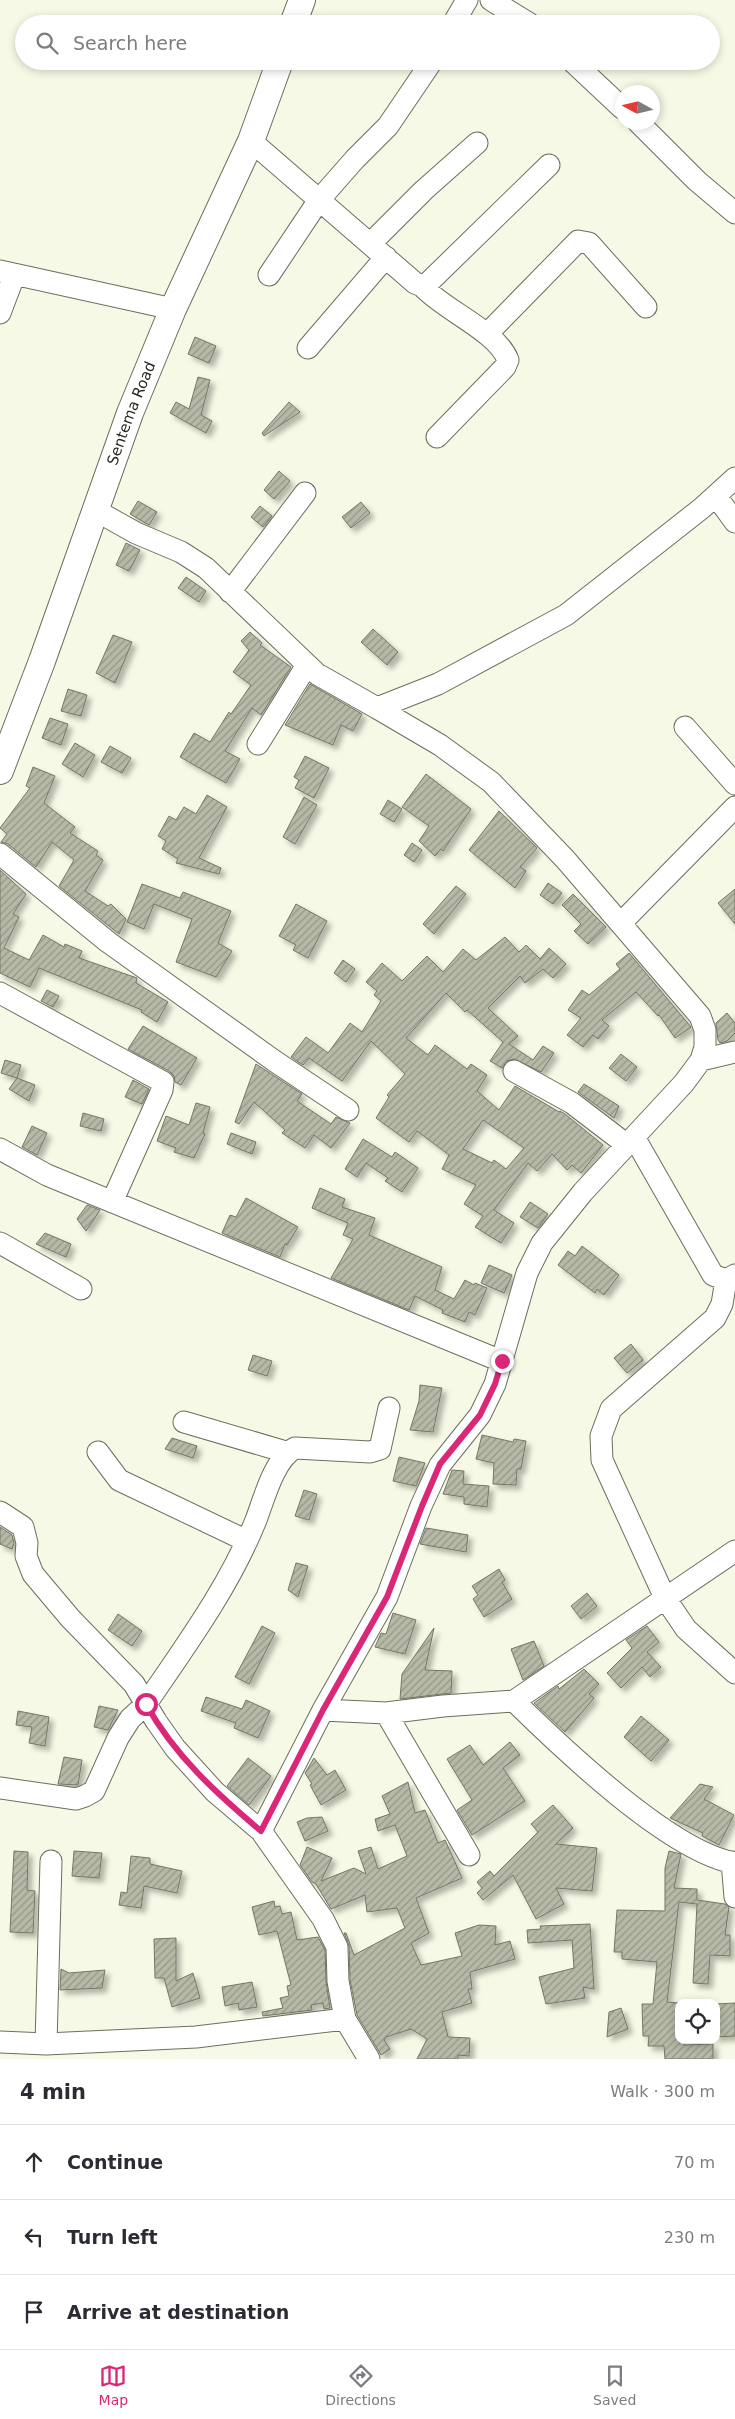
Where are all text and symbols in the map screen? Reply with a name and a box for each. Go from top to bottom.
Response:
search box [15,15,720,70]
icon: search [33,29,61,57]
text: Search here [73,32,187,54]
north arrow [615,85,660,130]
street label: Sentema Road [103,359,159,468]
route end [491,1350,514,1373]
route start [135,1693,158,1716]
map controls [675,1999,720,2044]
button: locate [675,1999,720,2044]
text: 4 min [20,2080,86,2104]
text: Walk · 300 m [610,2082,715,2101]
icon: ahead [20,2148,48,2176]
text: Continue [67,2151,163,2173]
text: 70 m [674,2153,715,2172]
icon: left [20,2223,48,2251]
text: Turn left [67,2226,158,2248]
text: 230 m [664,2228,715,2247]
icon: arrive [20,2298,48,2326]
text: Arrive at destination [67,2301,289,2323]
tab: Map [99,2362,128,2408]
tab: Directions [325,2362,396,2408]
tab: Saved [593,2362,636,2408]

